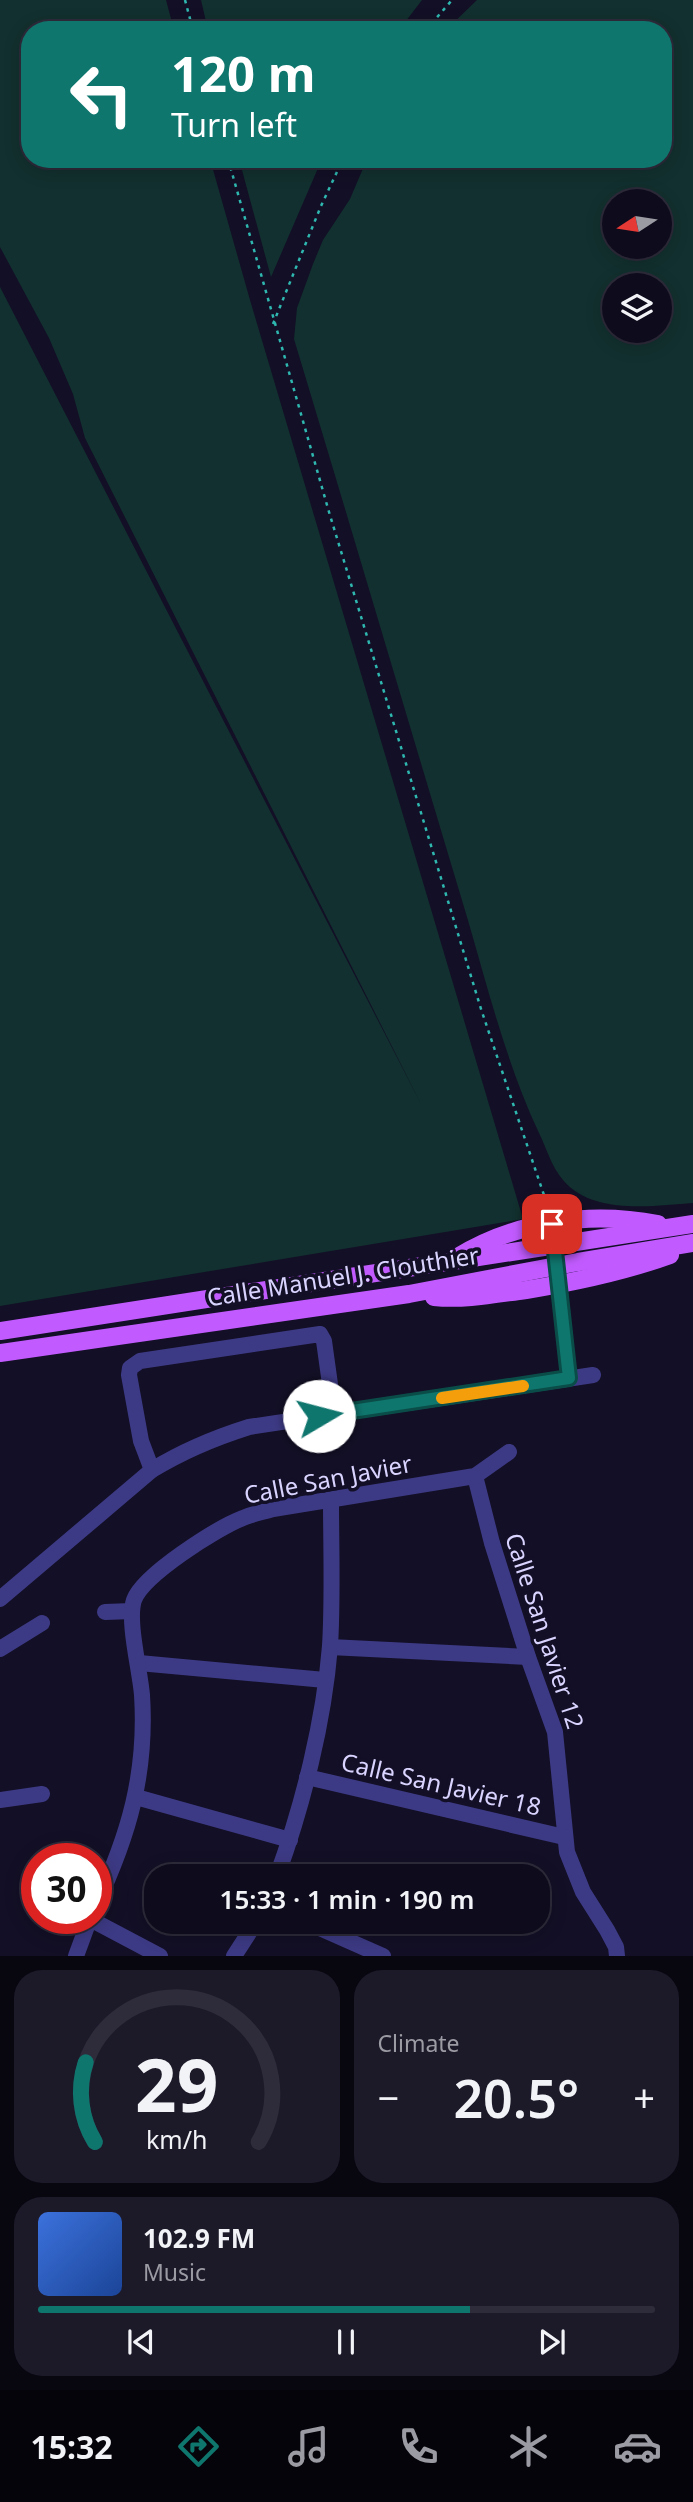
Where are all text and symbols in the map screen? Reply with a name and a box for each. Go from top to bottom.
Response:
text: 120 m [171,40,316,106]
icon: left [56,49,147,140]
text: Turn left [171,103,297,146]
north arrow [602,189,672,259]
map controls [602,189,672,343]
button: layers [602,273,672,343]
pin [522,1194,582,1254]
icon: arrive [533,1205,571,1243]
street label: Calle Manuel J. Clouthier [205,1238,481,1313]
position arrow [282,1379,356,1453]
street label: Calle San Javier [241,1446,415,1511]
street label: Calle San Javier 12 [498,1528,593,1733]
street label: Calle San Javier 18 [338,1745,544,1823]
speed limit sign: 30 [21,1843,112,1934]
text: 15:33 · 1 min · 190 m [220,1881,474,1917]
text: Climate [378,2027,460,2059]
text: 29 [135,2035,218,2134]
text: 20.5° [453,2062,579,2133]
text: − [378,2071,399,2123]
text: + [633,2071,655,2123]
text: km/h [146,2122,208,2156]
text: 102.9 FM [143,2220,255,2256]
text: Music [143,2256,206,2288]
icon: previous [122,2323,160,2361]
icon: pause [327,2323,365,2361]
icon: next [533,2323,571,2361]
icon: directions [174,2422,223,2471]
icon: music [284,2422,333,2471]
icon: phone [394,2422,443,2471]
icon: climate [504,2422,553,2471]
icon: car [613,2422,662,2471]
text: 15:32 [30,2425,113,2468]

